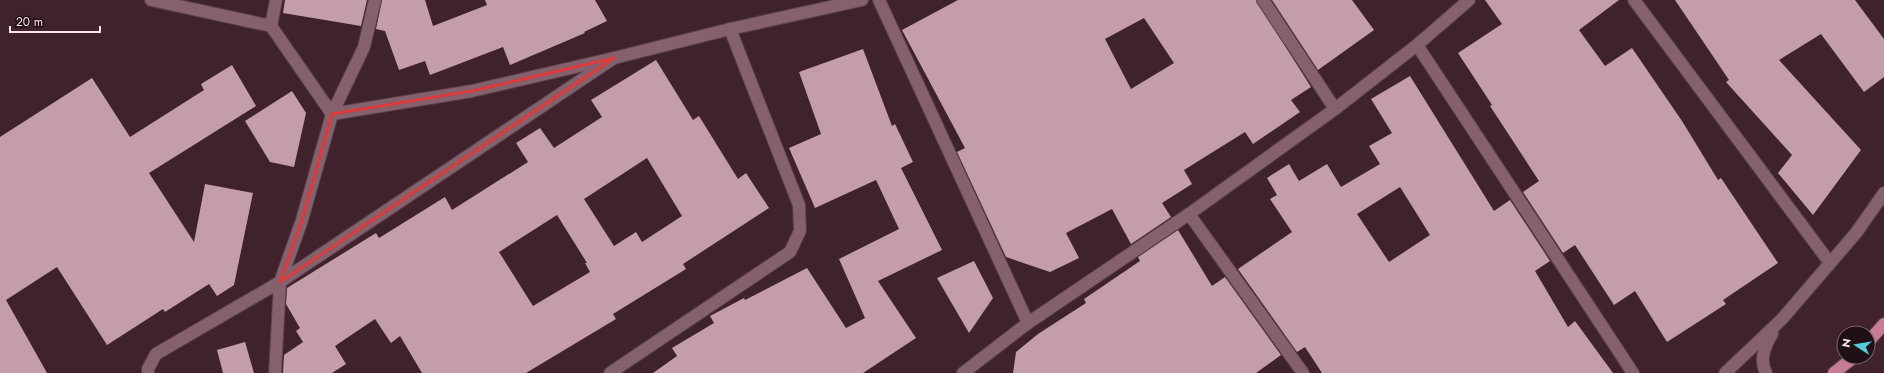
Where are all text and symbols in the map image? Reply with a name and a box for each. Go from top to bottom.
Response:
scale bar [10,8,100,34]
text: 20 m [16,13,43,31]
north arrow [1836,325,1876,365]
text: N [1837,337,1855,349]

